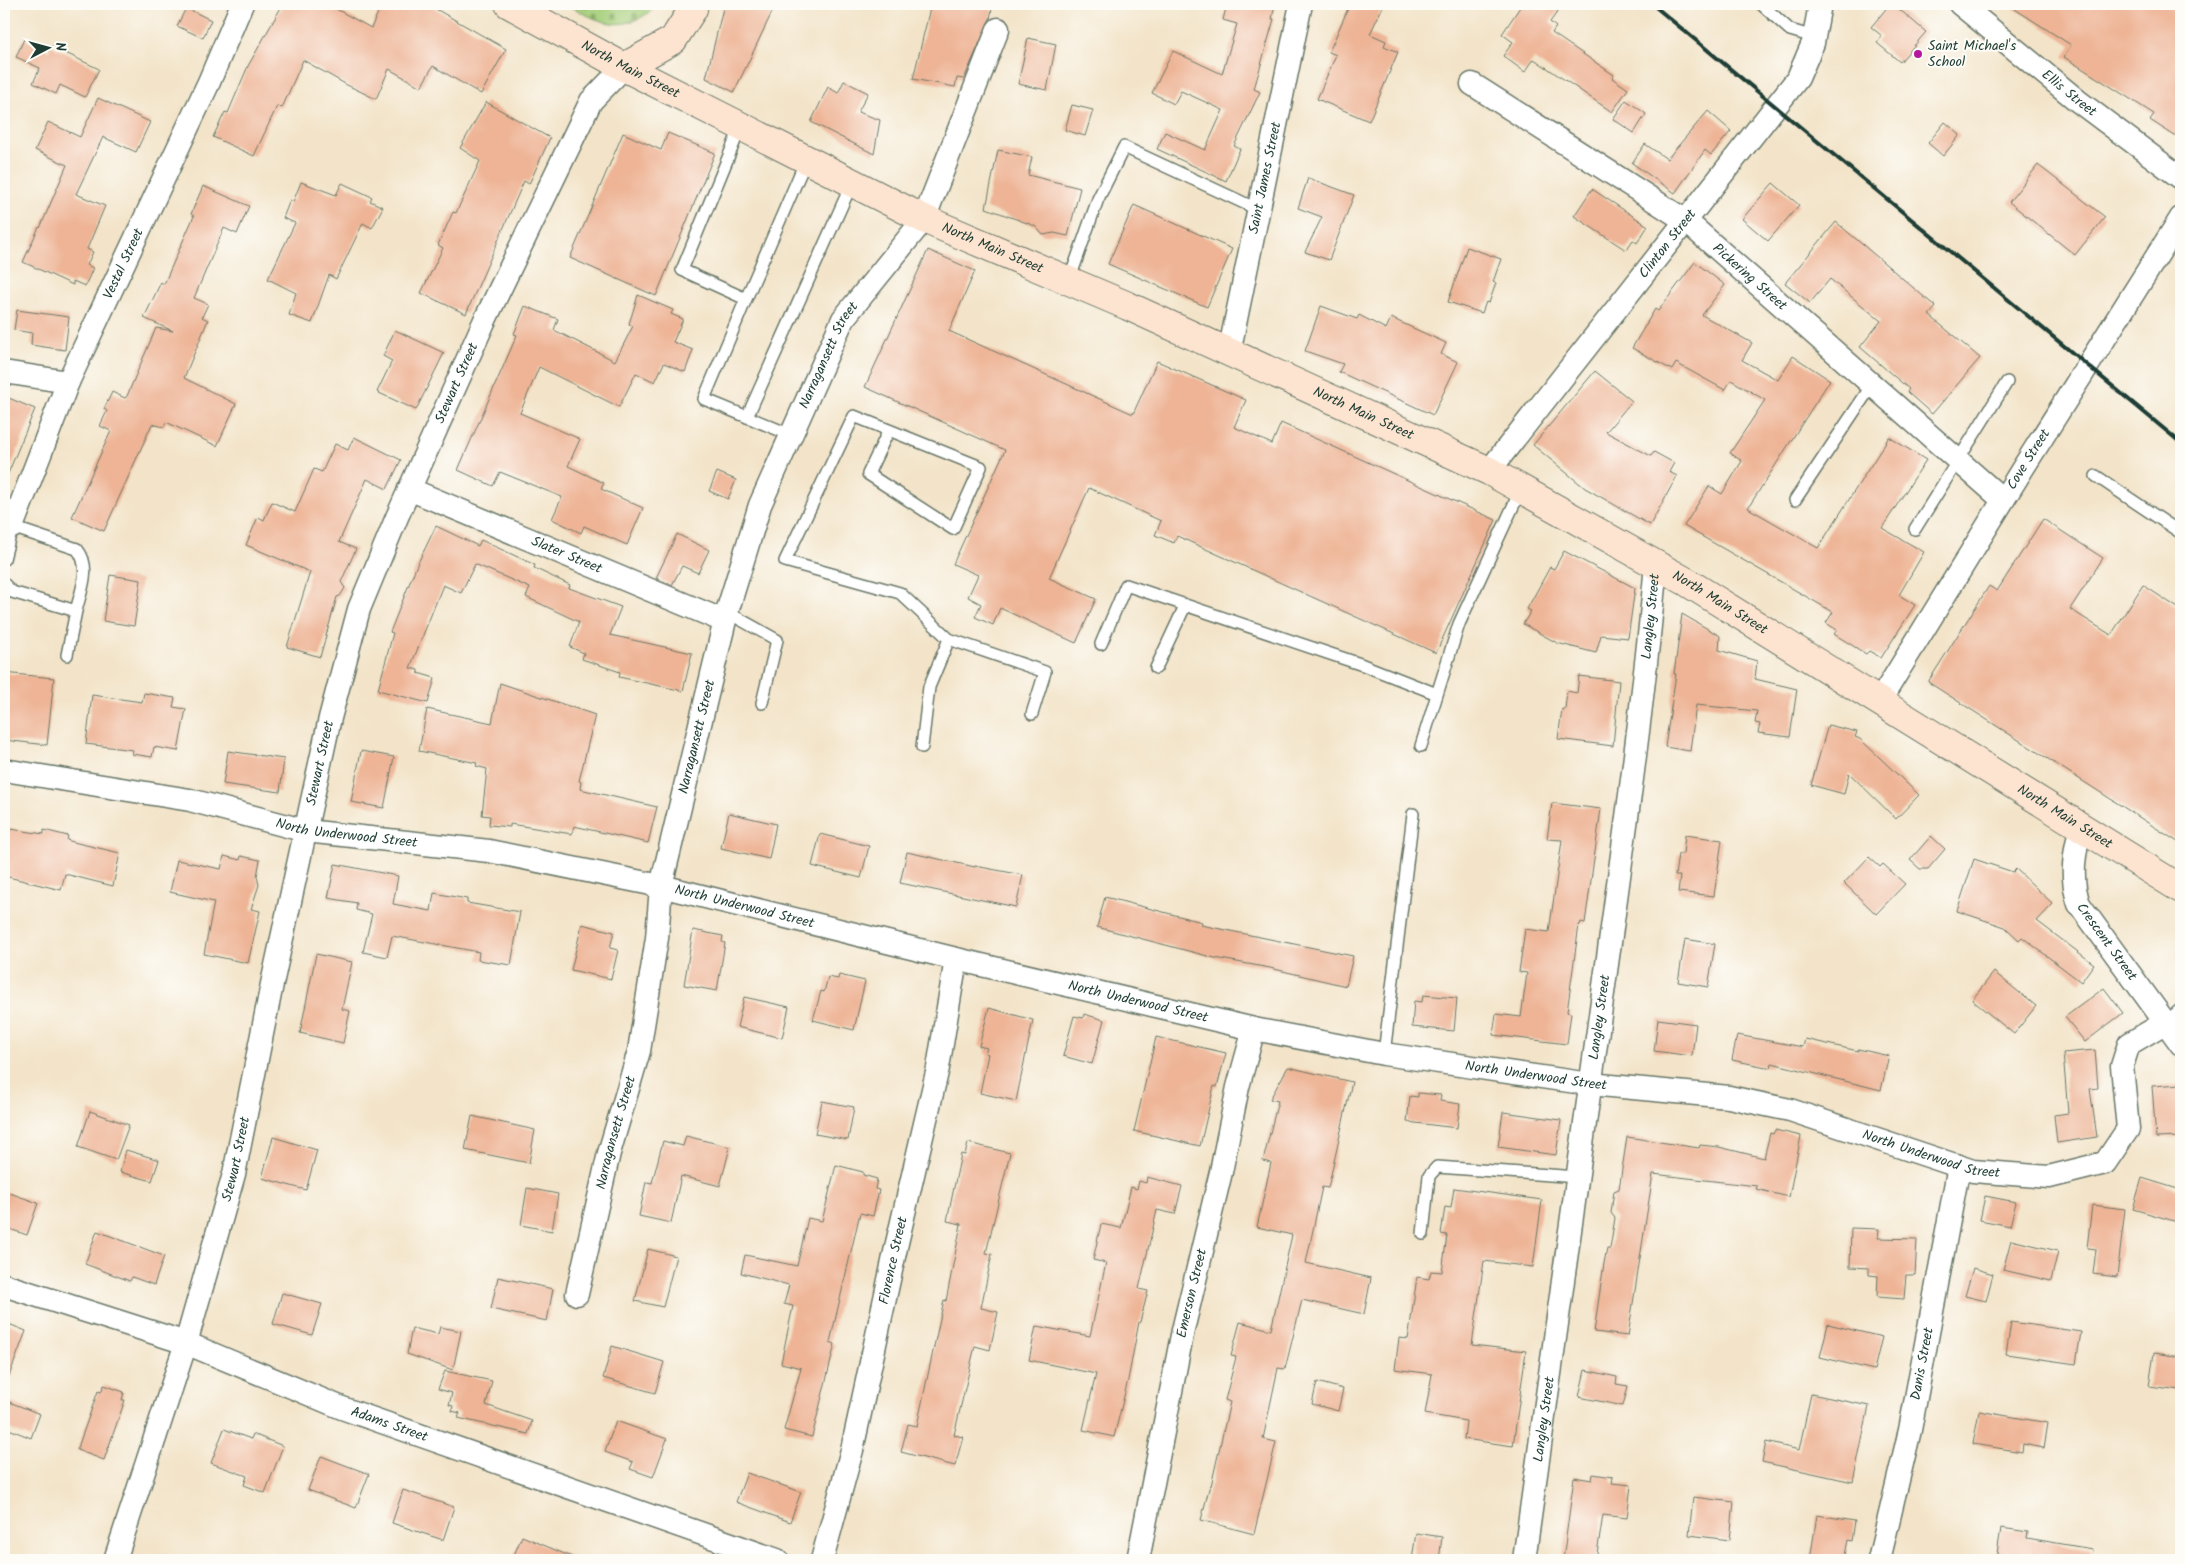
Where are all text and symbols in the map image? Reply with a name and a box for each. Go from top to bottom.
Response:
north arrow [22,22,72,72]
street label: North Main Street [577,35,684,105]
place label: Saint Michael's School [1928,35,2016,73]
text: N [49,41,71,52]
marker: Saint Michael's School [1912,48,1924,60]
street label: Ellis Street [2037,64,2102,123]
street label: Saint James Street [1243,119,1288,236]
street label: Clinton Street [1633,204,1702,283]
street label: North Main Street [938,217,1047,280]
street label: Vestal Street [97,224,150,303]
street label: Pickering Street [1707,238,1792,317]
street label: Narragansett Street [793,296,864,412]
street label: Stewart Street [429,339,485,427]
street label: North Main Street [1309,381,1418,446]
street label: Cove Street [2001,424,2056,494]
street label: Slater Street [528,530,606,580]
street label: North Main Street [1668,565,1772,641]
street label: Langley Street [1635,572,1666,660]
street label: Narragansett Street [673,677,721,796]
street label: Stewart Street [300,718,340,808]
street label: North Main Street [2013,779,2117,855]
street label: North Underwood Street [273,812,419,854]
street label: North Underwood Street [672,879,817,935]
street label: Crescent Street [2071,898,2143,986]
street label: Langley Street [1583,973,1617,1061]
street label: North Underwood Street [1066,975,1211,1029]
street label: North Underwood Street [1464,1055,1608,1097]
street label: Narragansett Street [590,1073,642,1192]
street label: Stewart Street [216,1114,256,1204]
street label: North Underwood Street [1859,1124,2001,1184]
street label: Florence Street [873,1214,914,1306]
street label: Emerson Street [1171,1246,1213,1340]
street label: Danis Street [1905,1325,1940,1402]
street label: Langley Street [1527,1375,1561,1464]
street label: Adams Street [348,1401,431,1448]

